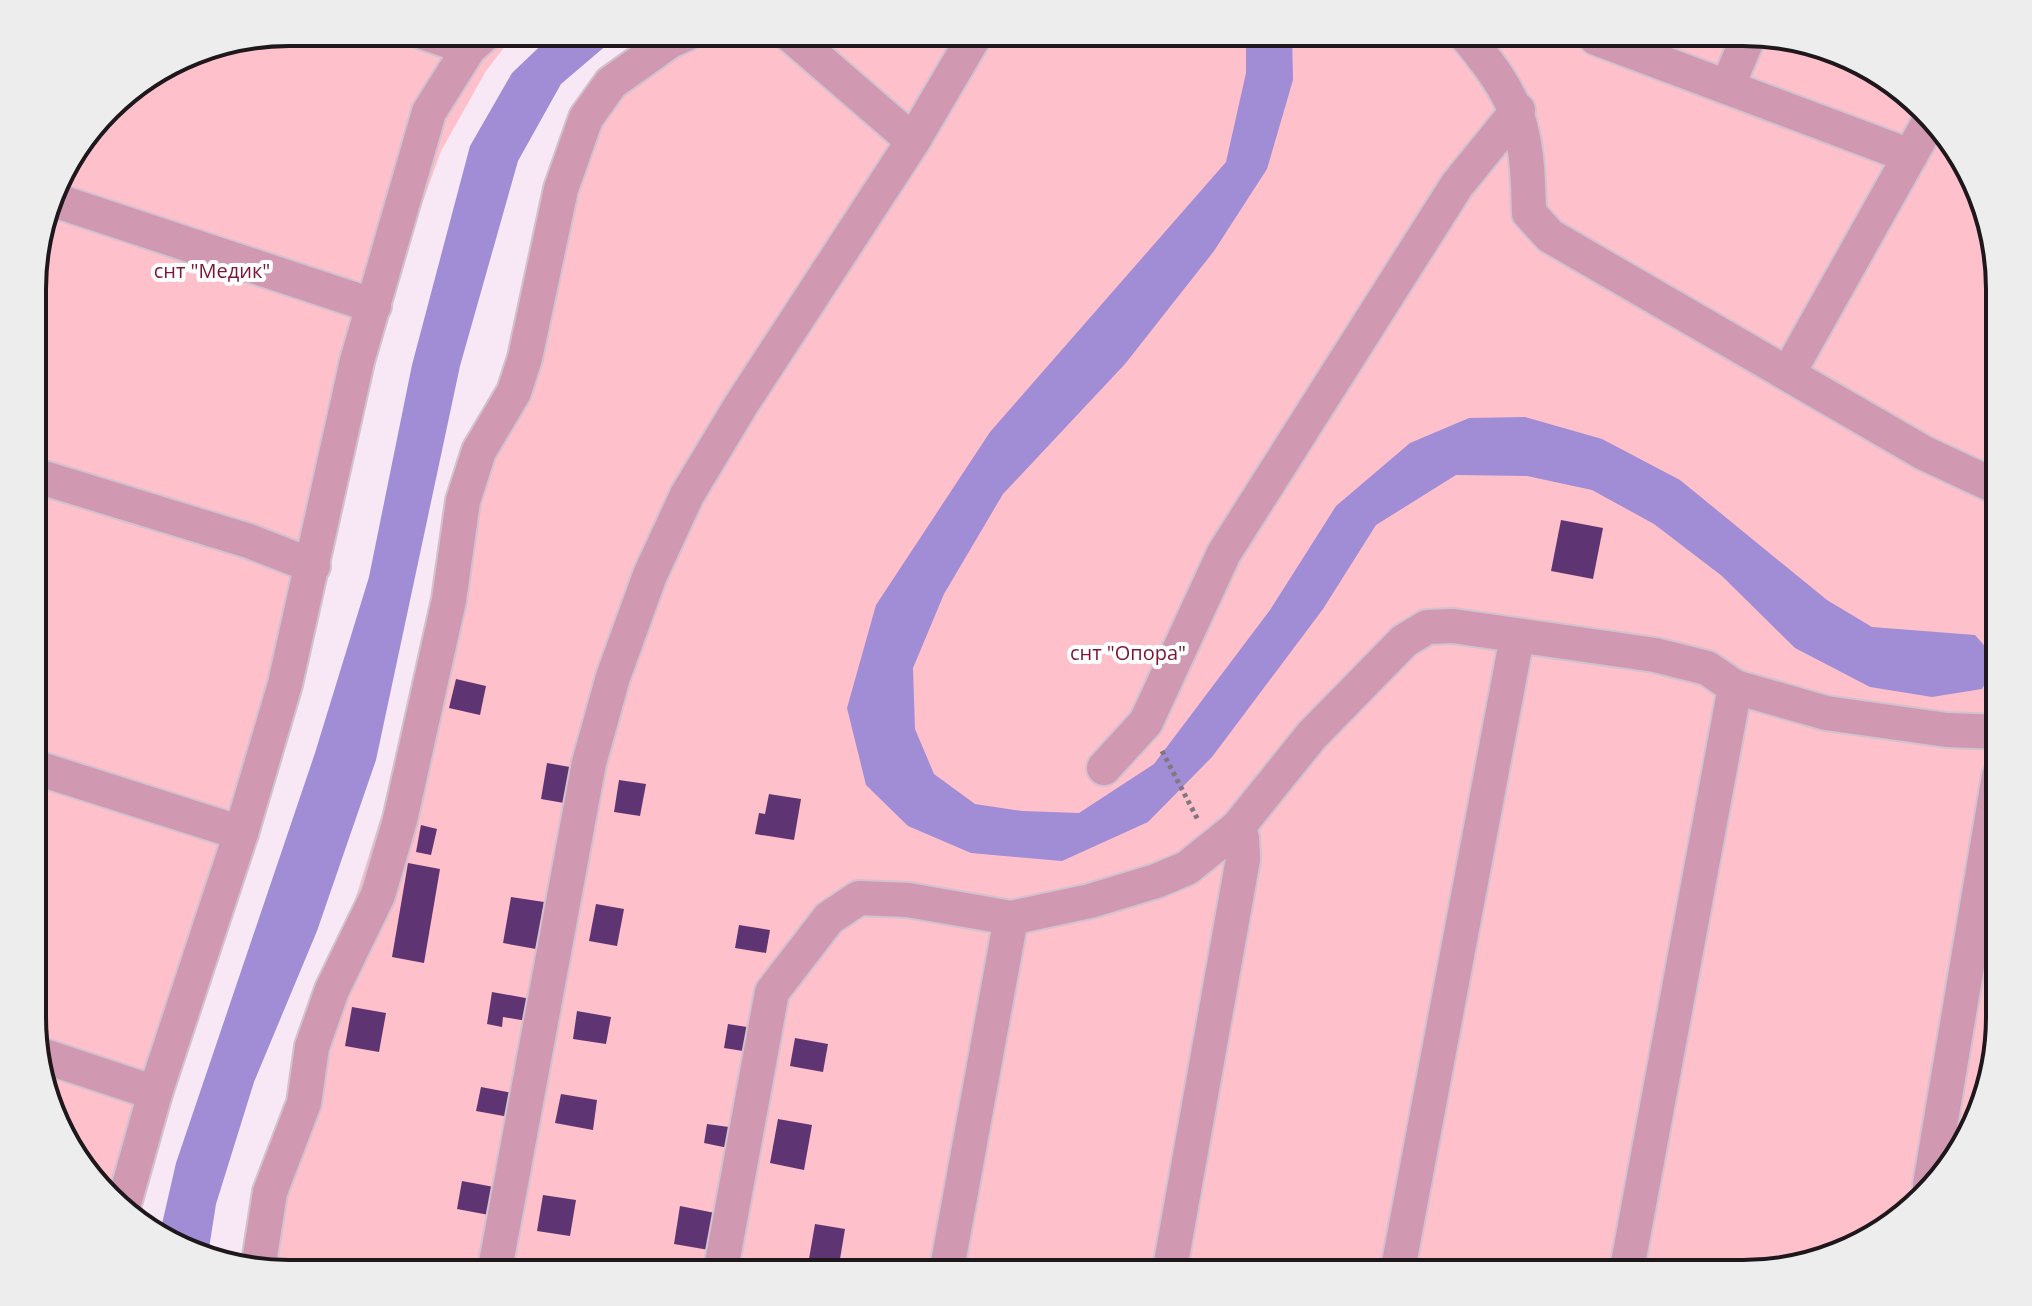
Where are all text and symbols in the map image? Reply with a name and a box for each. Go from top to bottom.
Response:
park label: снт "Медик" [154,257,270,284]
park label: снт "Опора" [1070,639,1186,666]

